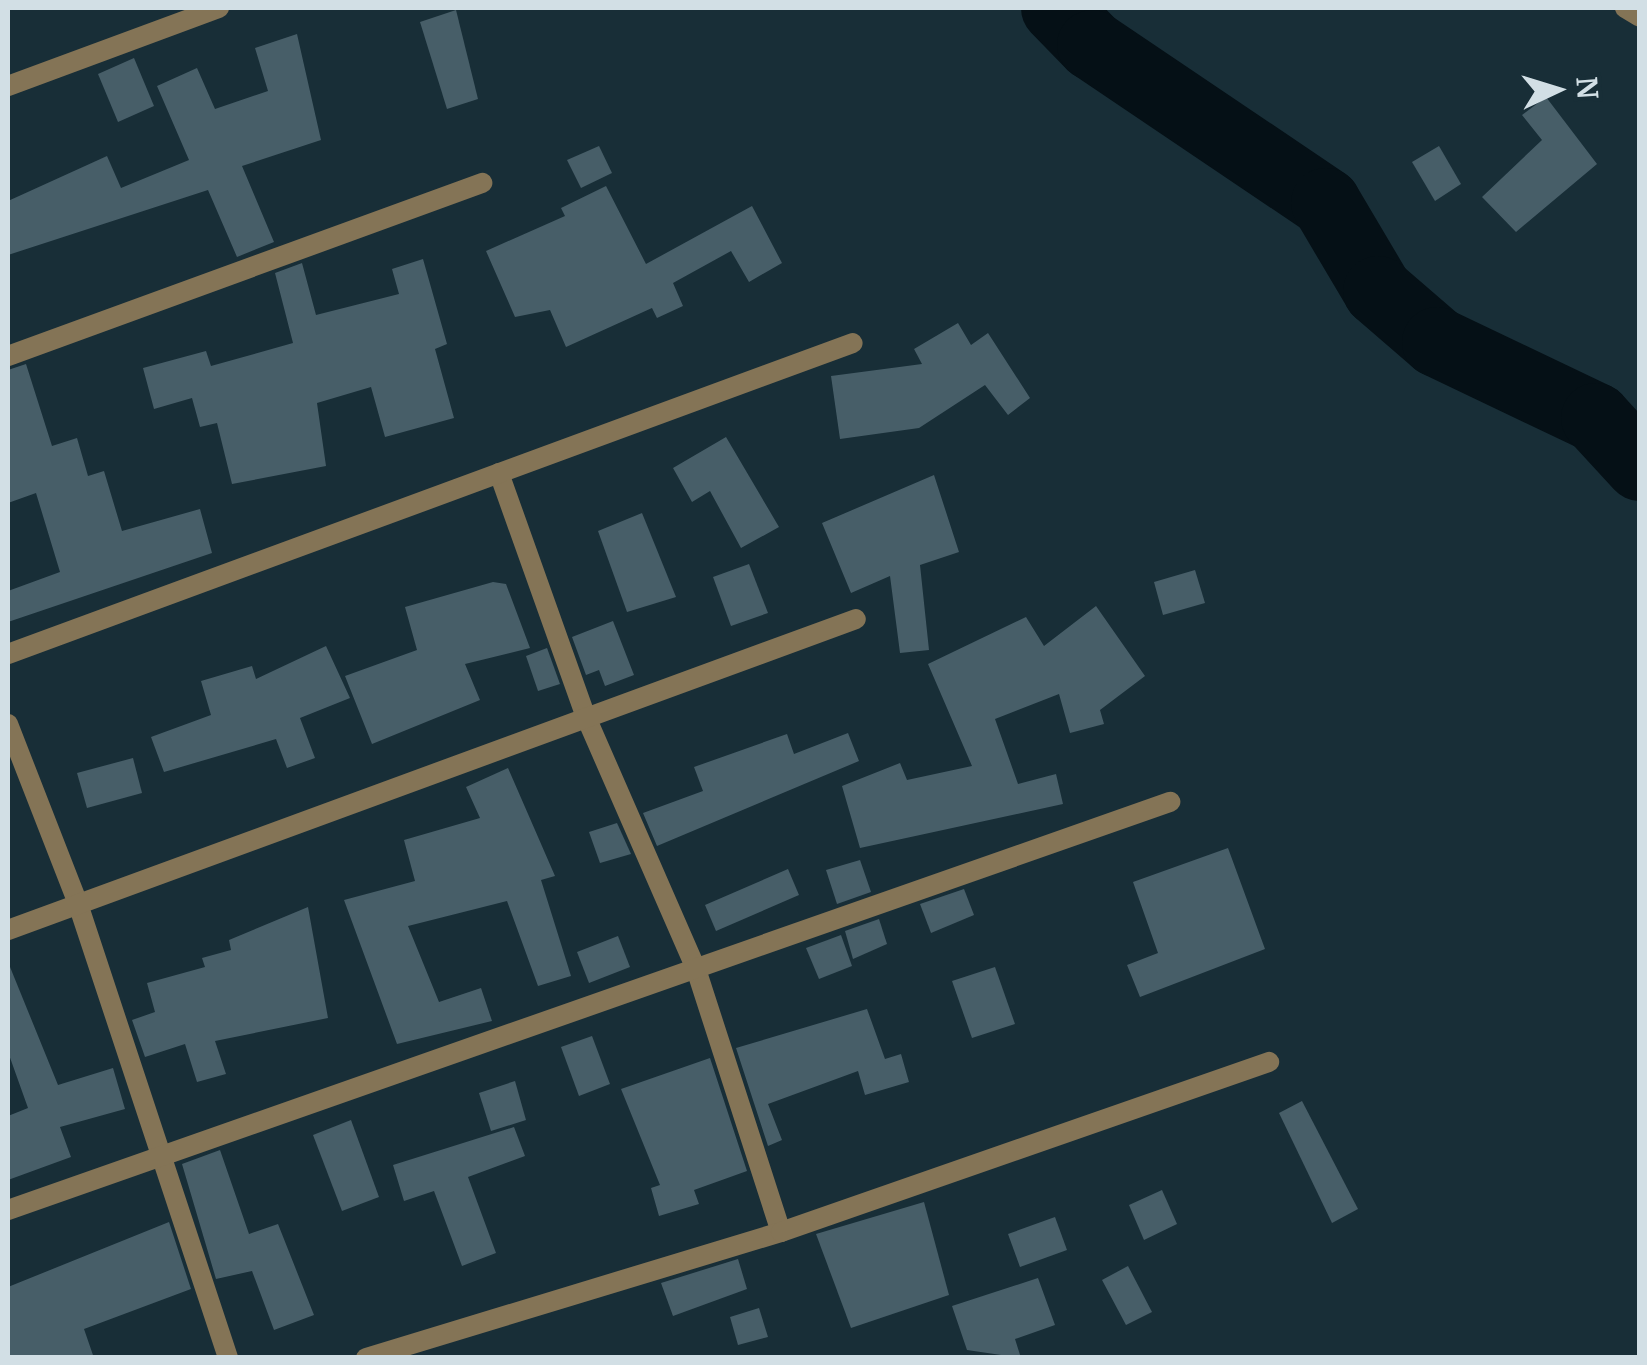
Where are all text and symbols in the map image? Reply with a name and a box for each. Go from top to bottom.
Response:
north arrow [1507,40,1607,140]
text: N [1568,76,1606,100]

